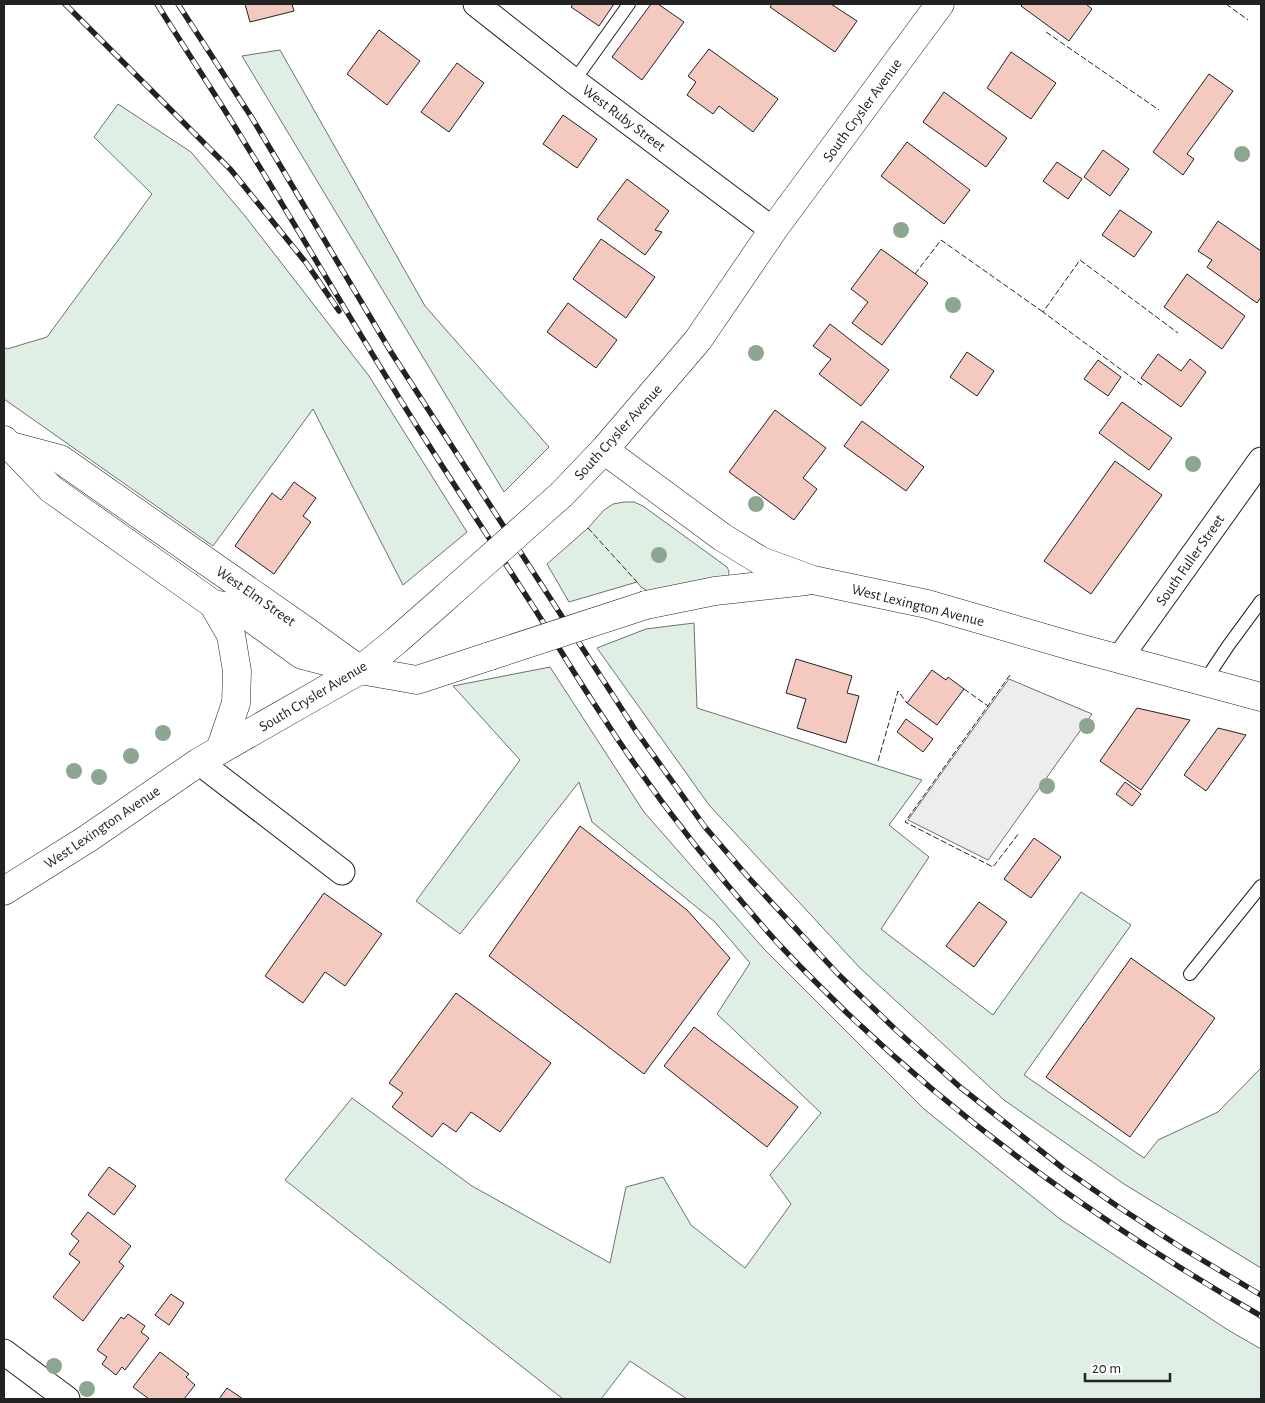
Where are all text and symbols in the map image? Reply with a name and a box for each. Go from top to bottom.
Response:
street label: South Crysler Avenue [820,56,905,164]
street label: West Ruby Street [579,82,668,155]
street label: South Crysler Avenue [572,382,665,483]
street label: South Fuller Street [1153,512,1227,609]
street label: West Elm Street [213,564,298,629]
street label: West Lexington Avenue [850,582,986,629]
street label: South Crysler Avenue [257,658,370,735]
street label: West Lexington Avenue [42,783,163,872]
scale bar [1085,1350,1170,1382]
text: 20 m [1092,1361,1121,1376]

